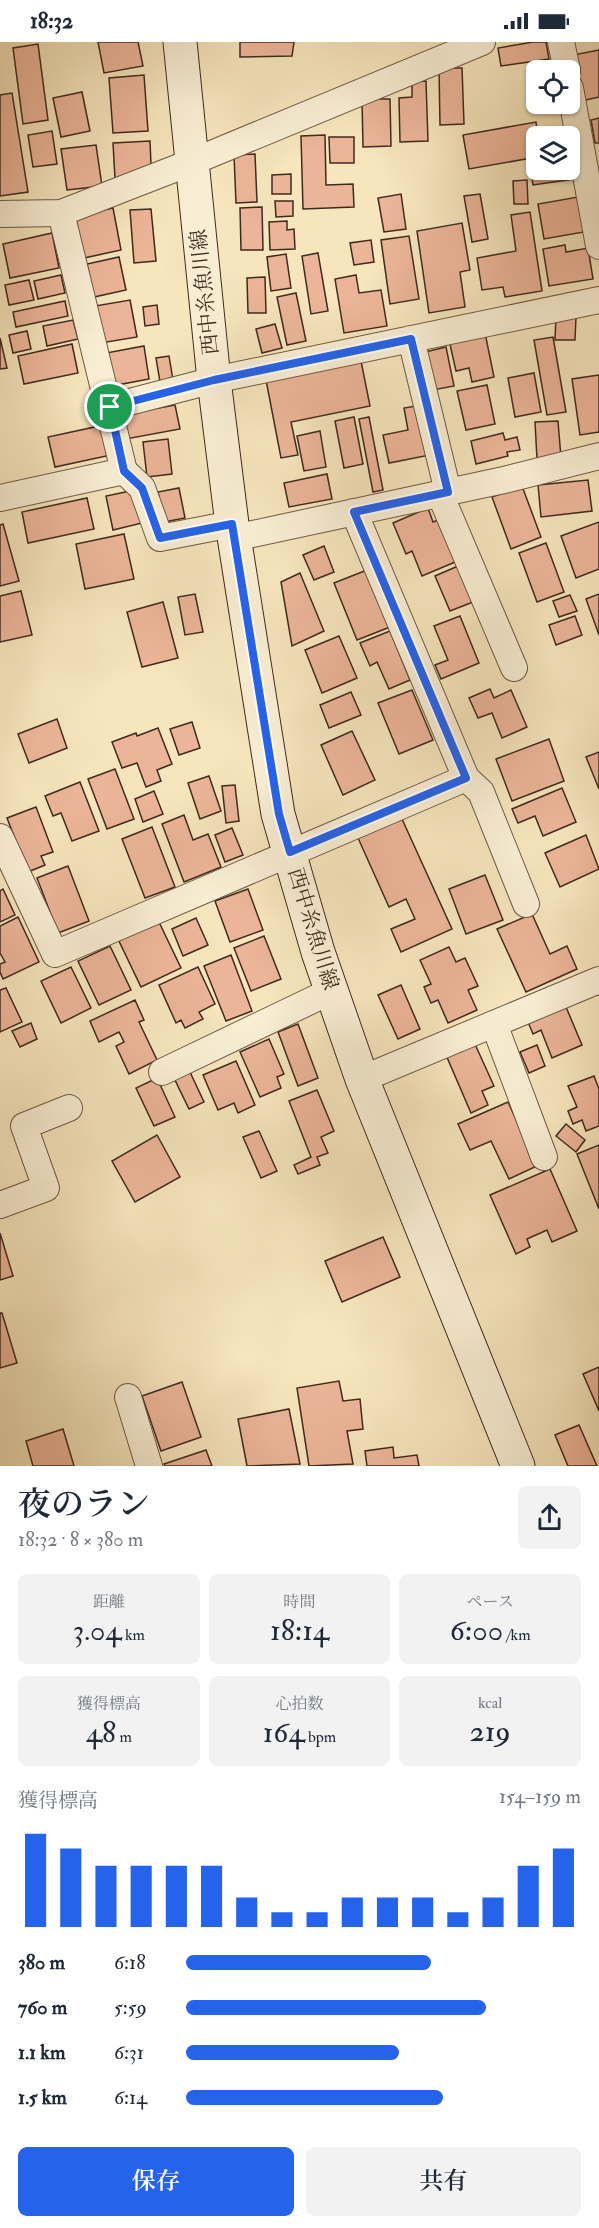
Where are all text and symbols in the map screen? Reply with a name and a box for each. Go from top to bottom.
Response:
text: 18:32 [30,7,73,35]
map controls [526,60,580,180]
button: locate [526,60,580,114]
button: layers [526,126,580,180]
street label: 西中糸魚川線 [185,228,225,356]
pin [84,381,135,432]
icon: arrive [93,390,126,423]
street label: 西中糸魚川線 [282,865,344,993]
text: 夜のラン [18,1484,150,1525]
button: share [518,1486,581,1549]
text: 18:32 · 8 × 380 m [18,1527,143,1552]
text: 距離 [93,1592,125,1612]
text: 時間 [283,1592,316,1612]
text: ペース [467,1592,514,1612]
text: 3.04 [73,1612,122,1649]
text: 18:14 [270,1612,329,1649]
text: 6:00 [450,1612,503,1649]
text: km [122,1625,145,1645]
text: /km [503,1625,531,1645]
text: kcal [478,1693,502,1713]
text: 獲得標高 [77,1694,141,1714]
text: 心拍数 [275,1694,324,1714]
text: 219 [470,1713,511,1750]
text: 48 [86,1714,116,1751]
text: 164 [263,1714,305,1751]
text: m [116,1727,132,1747]
text: bpm [305,1727,336,1747]
text: 154–159 m [499,1784,581,1809]
text: 獲得標高 [18,1788,98,1813]
text: 380 m [18,1950,65,1975]
text: 6:18 [114,1950,146,1975]
text: 760 m [18,1995,67,2020]
text: 5:59 [114,1995,147,2020]
text: 1.1 km [18,2040,65,2065]
text: 6:31 [114,2040,144,2065]
text: 1.5 km [18,2085,67,2110]
text: 6:14 [114,2085,147,2110]
button: 保存 [18,2147,294,2216]
button: 共有 [306,2147,581,2216]

